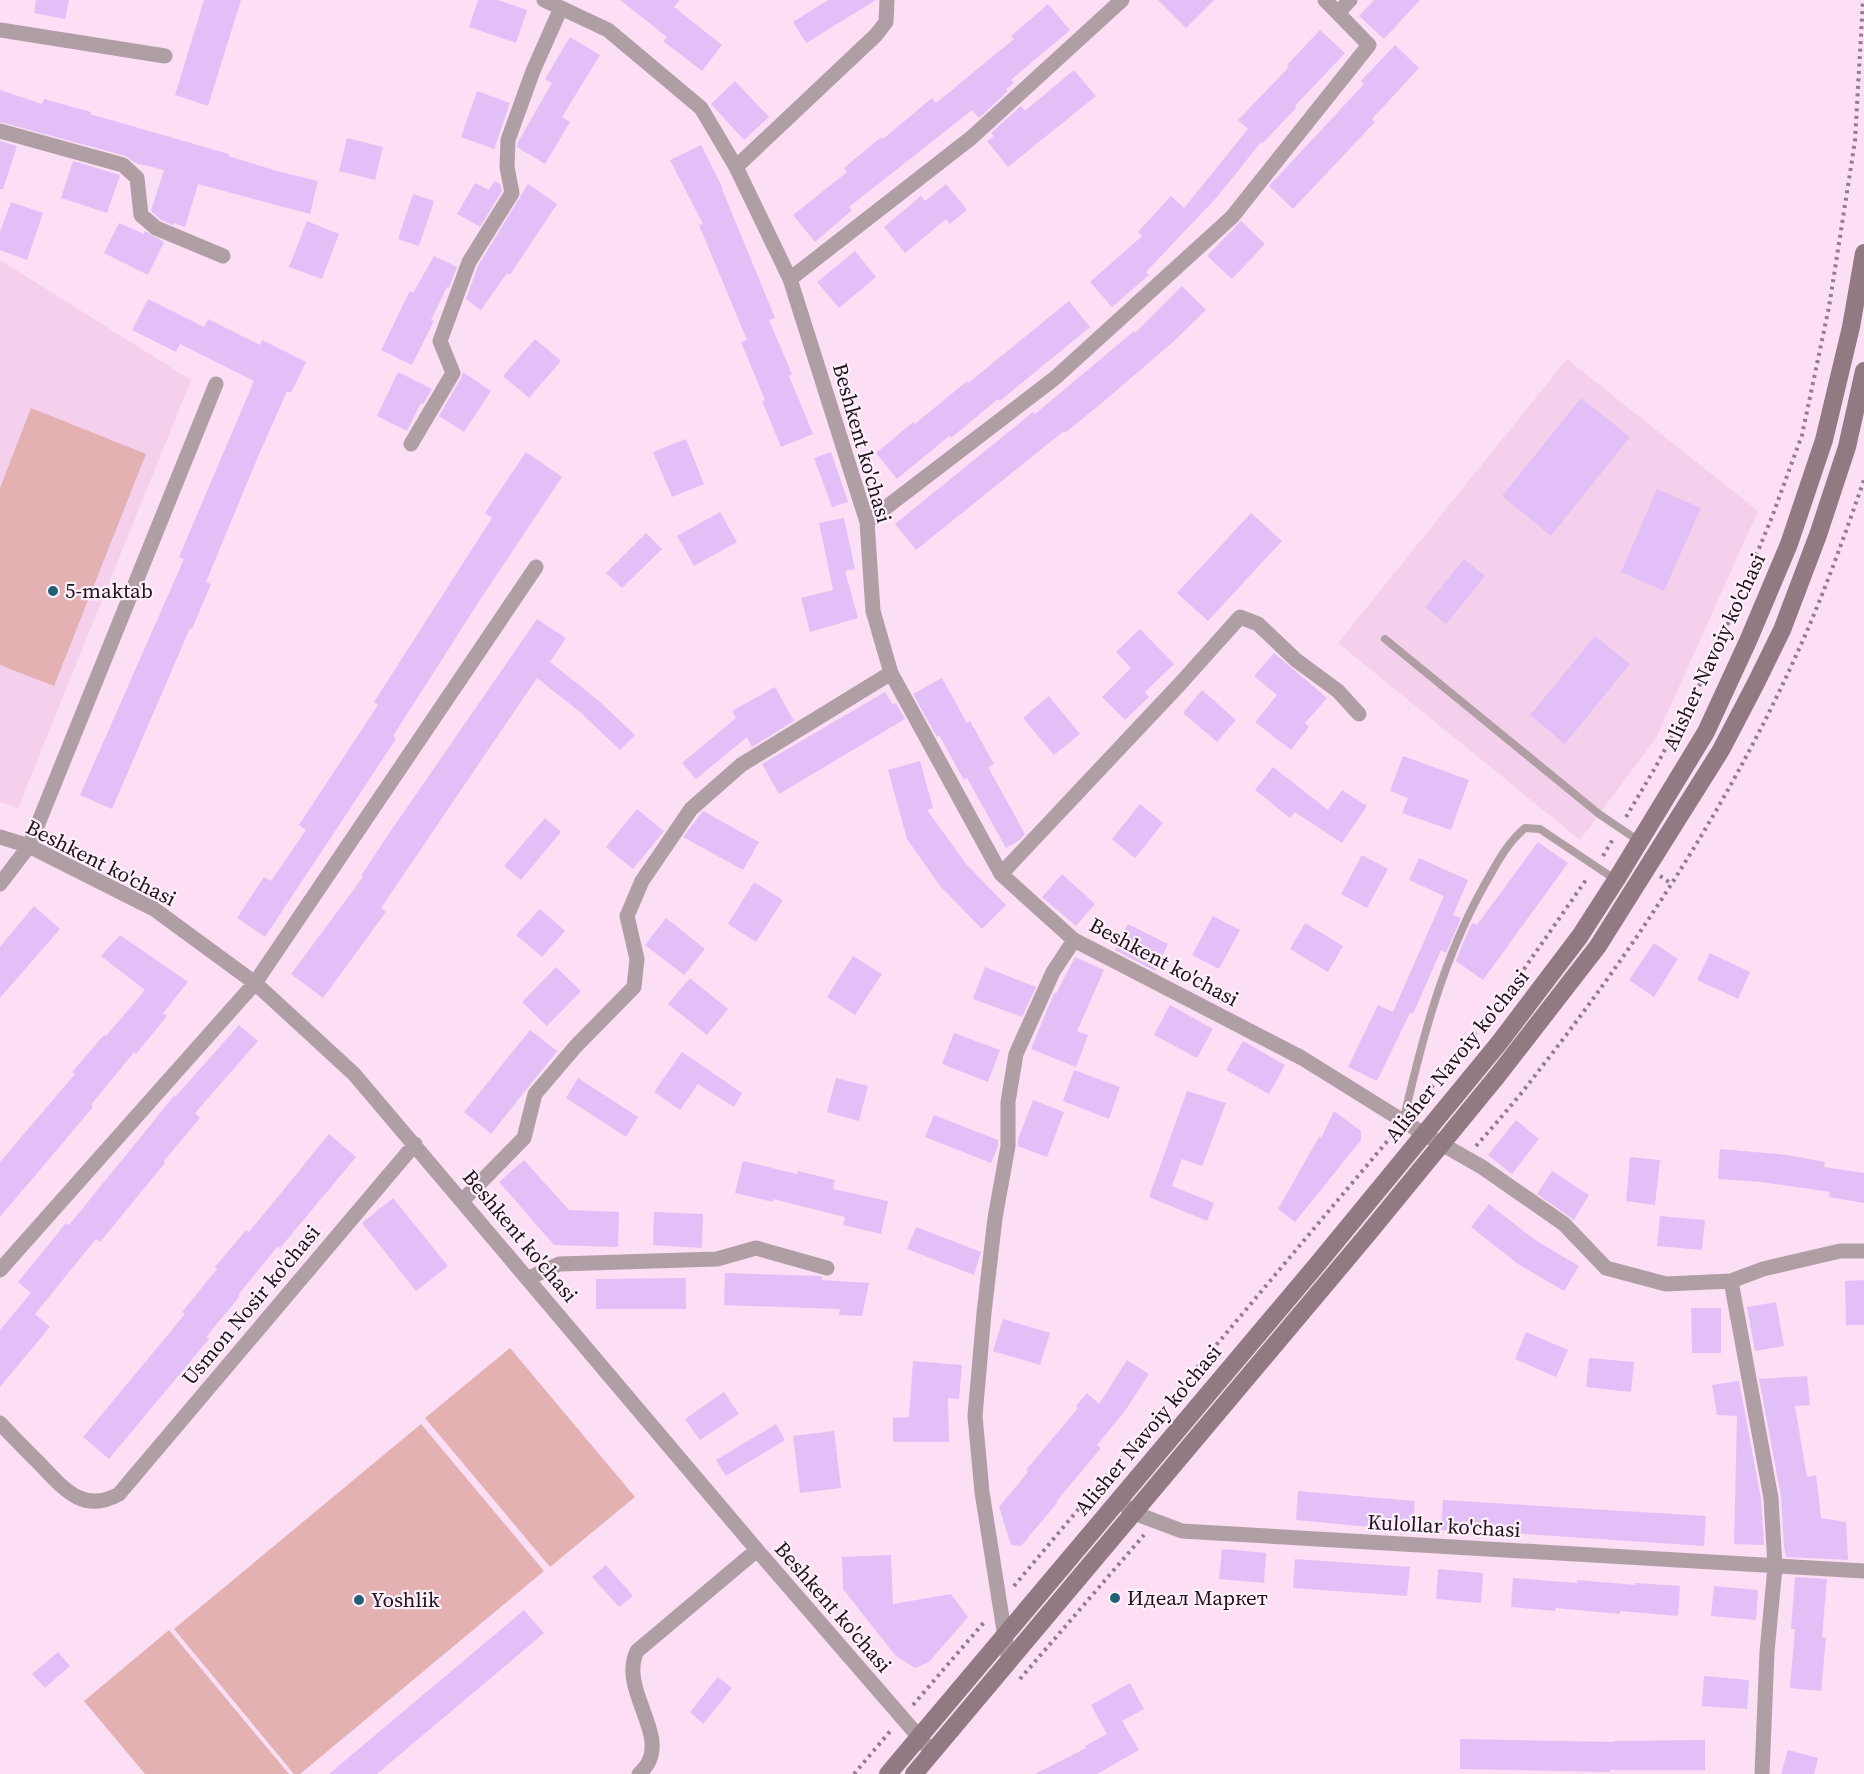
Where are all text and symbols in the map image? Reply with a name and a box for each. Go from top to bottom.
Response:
street label: Beshkent ko'chasi [826,360,899,526]
street label: Alisher Navoiy ko'chasi [1655,548,1772,755]
place label: 5-maktab [65,576,153,605]
marker: 5-maktab [46,584,60,598]
street label: Beshkent ko'chasi [21,812,181,913]
street label: Beshkent ko'chasi [1085,910,1244,1013]
street label: Alisher Navoiy ko'chasi [1378,963,1535,1148]
street label: Beshkent ko'chasi [456,1163,585,1308]
street label: Usmon Nosir ko'chasi [175,1218,326,1391]
street label: Alisher Navoiy ko'chasi [1068,1338,1228,1521]
street label: Kulollar ko'chasi [1367,1507,1521,1544]
street label: Beshkent ko'chasi [768,1535,898,1678]
place label: Идеал Маркет [1127,1583,1268,1612]
place label: Yoshlik [371,1585,440,1614]
marker: Идеал Маркет [1108,1591,1122,1605]
marker: Yoshlik [352,1593,366,1607]

